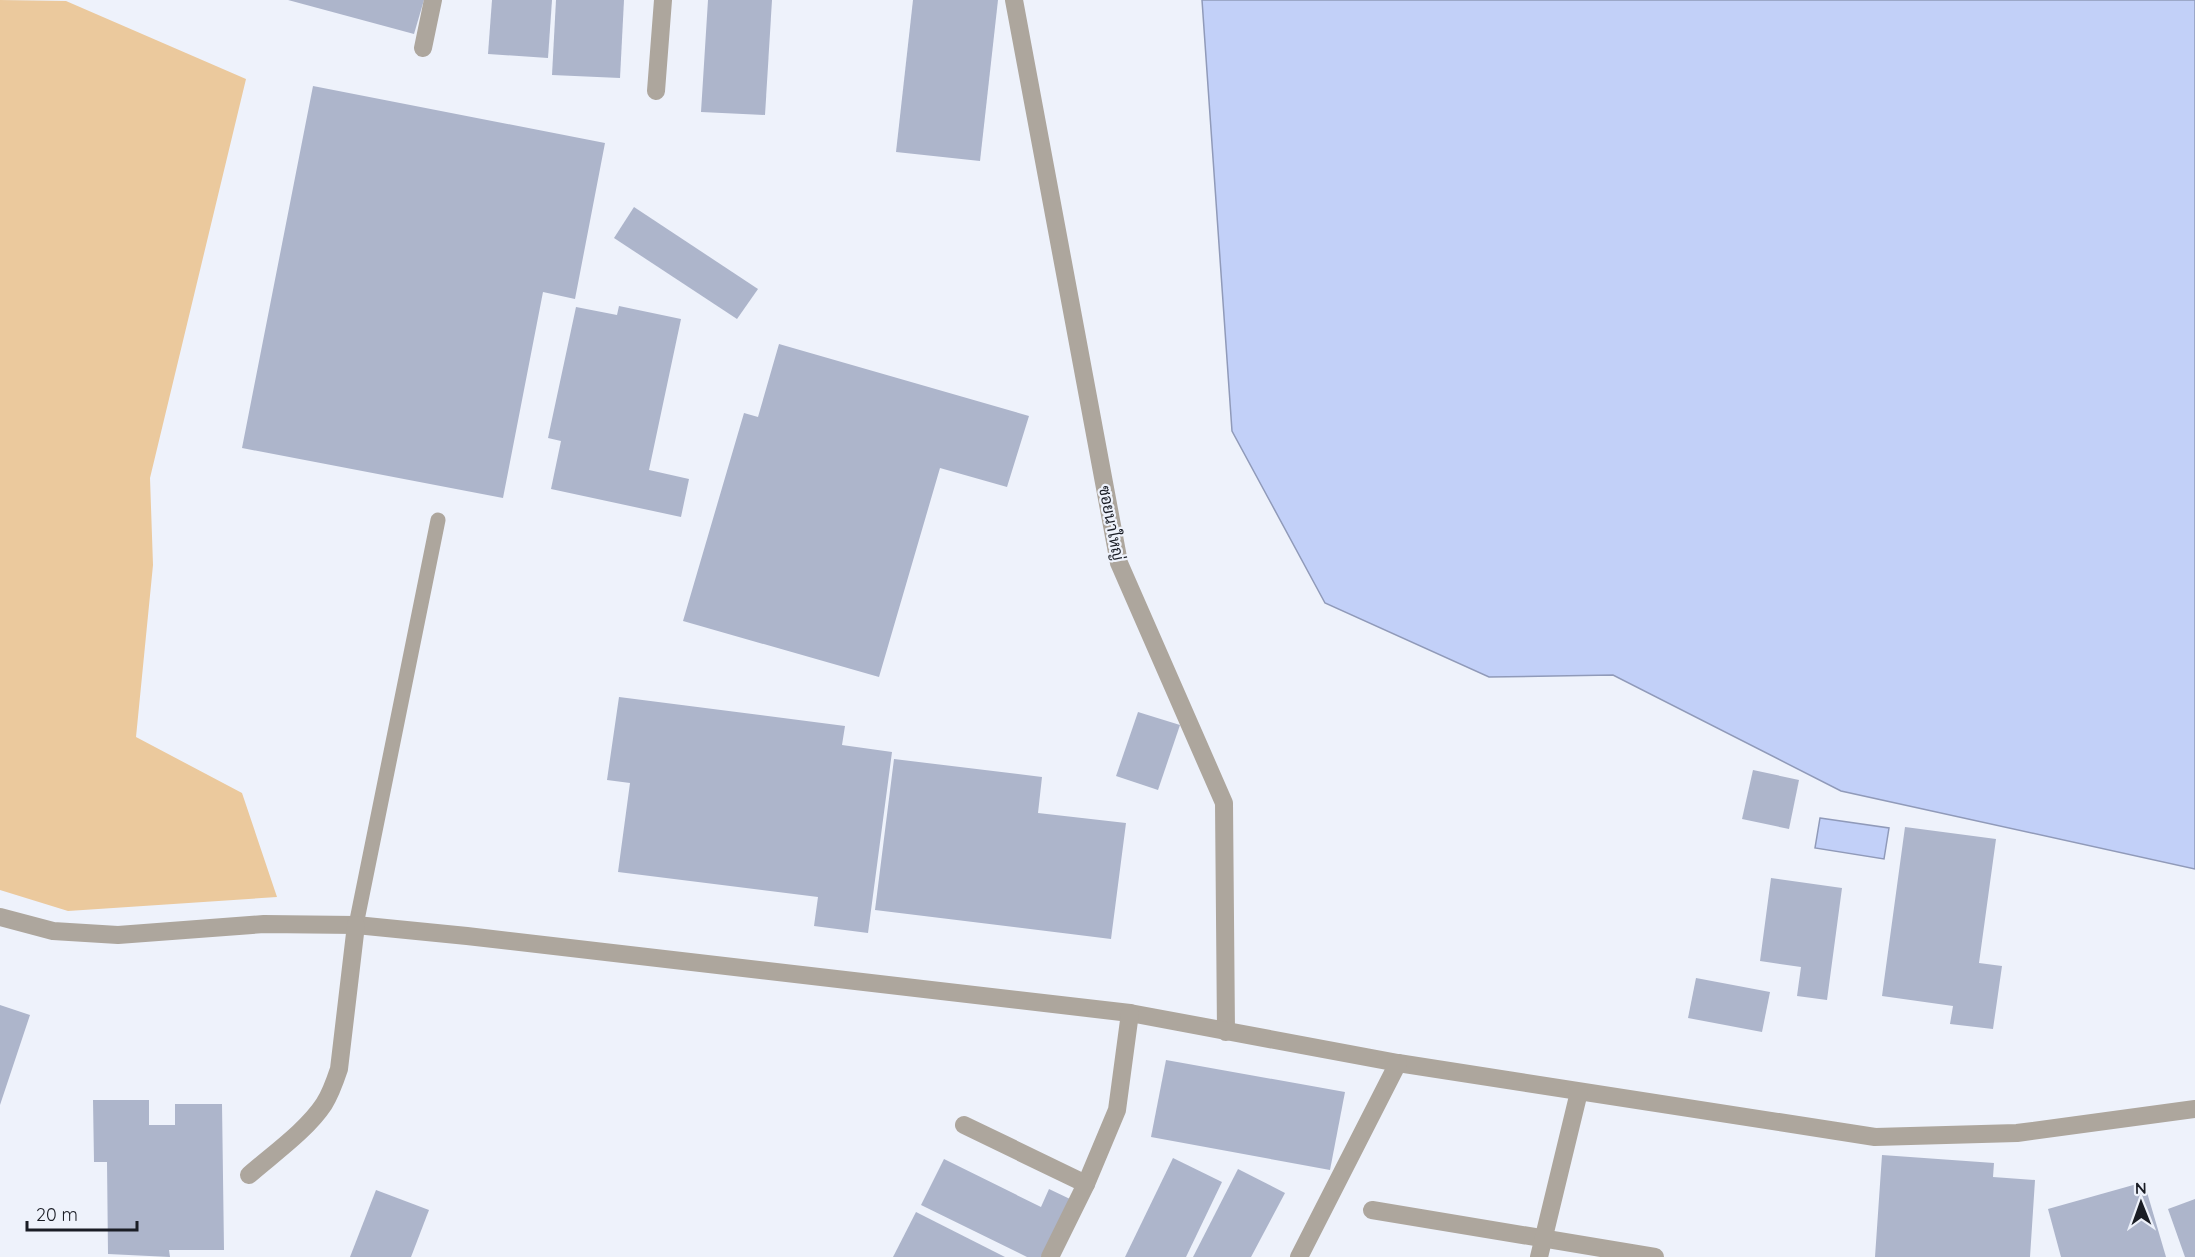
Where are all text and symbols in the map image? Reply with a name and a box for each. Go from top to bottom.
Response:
street label: ซอยนาใหญ่ [1095,484,1130,562]
north arrow [2111,1173,2171,1233]
text: N [2135,1178,2147,1198]
scale bar [27,1194,136,1232]
text: 20 m [36,1203,78,1226]

